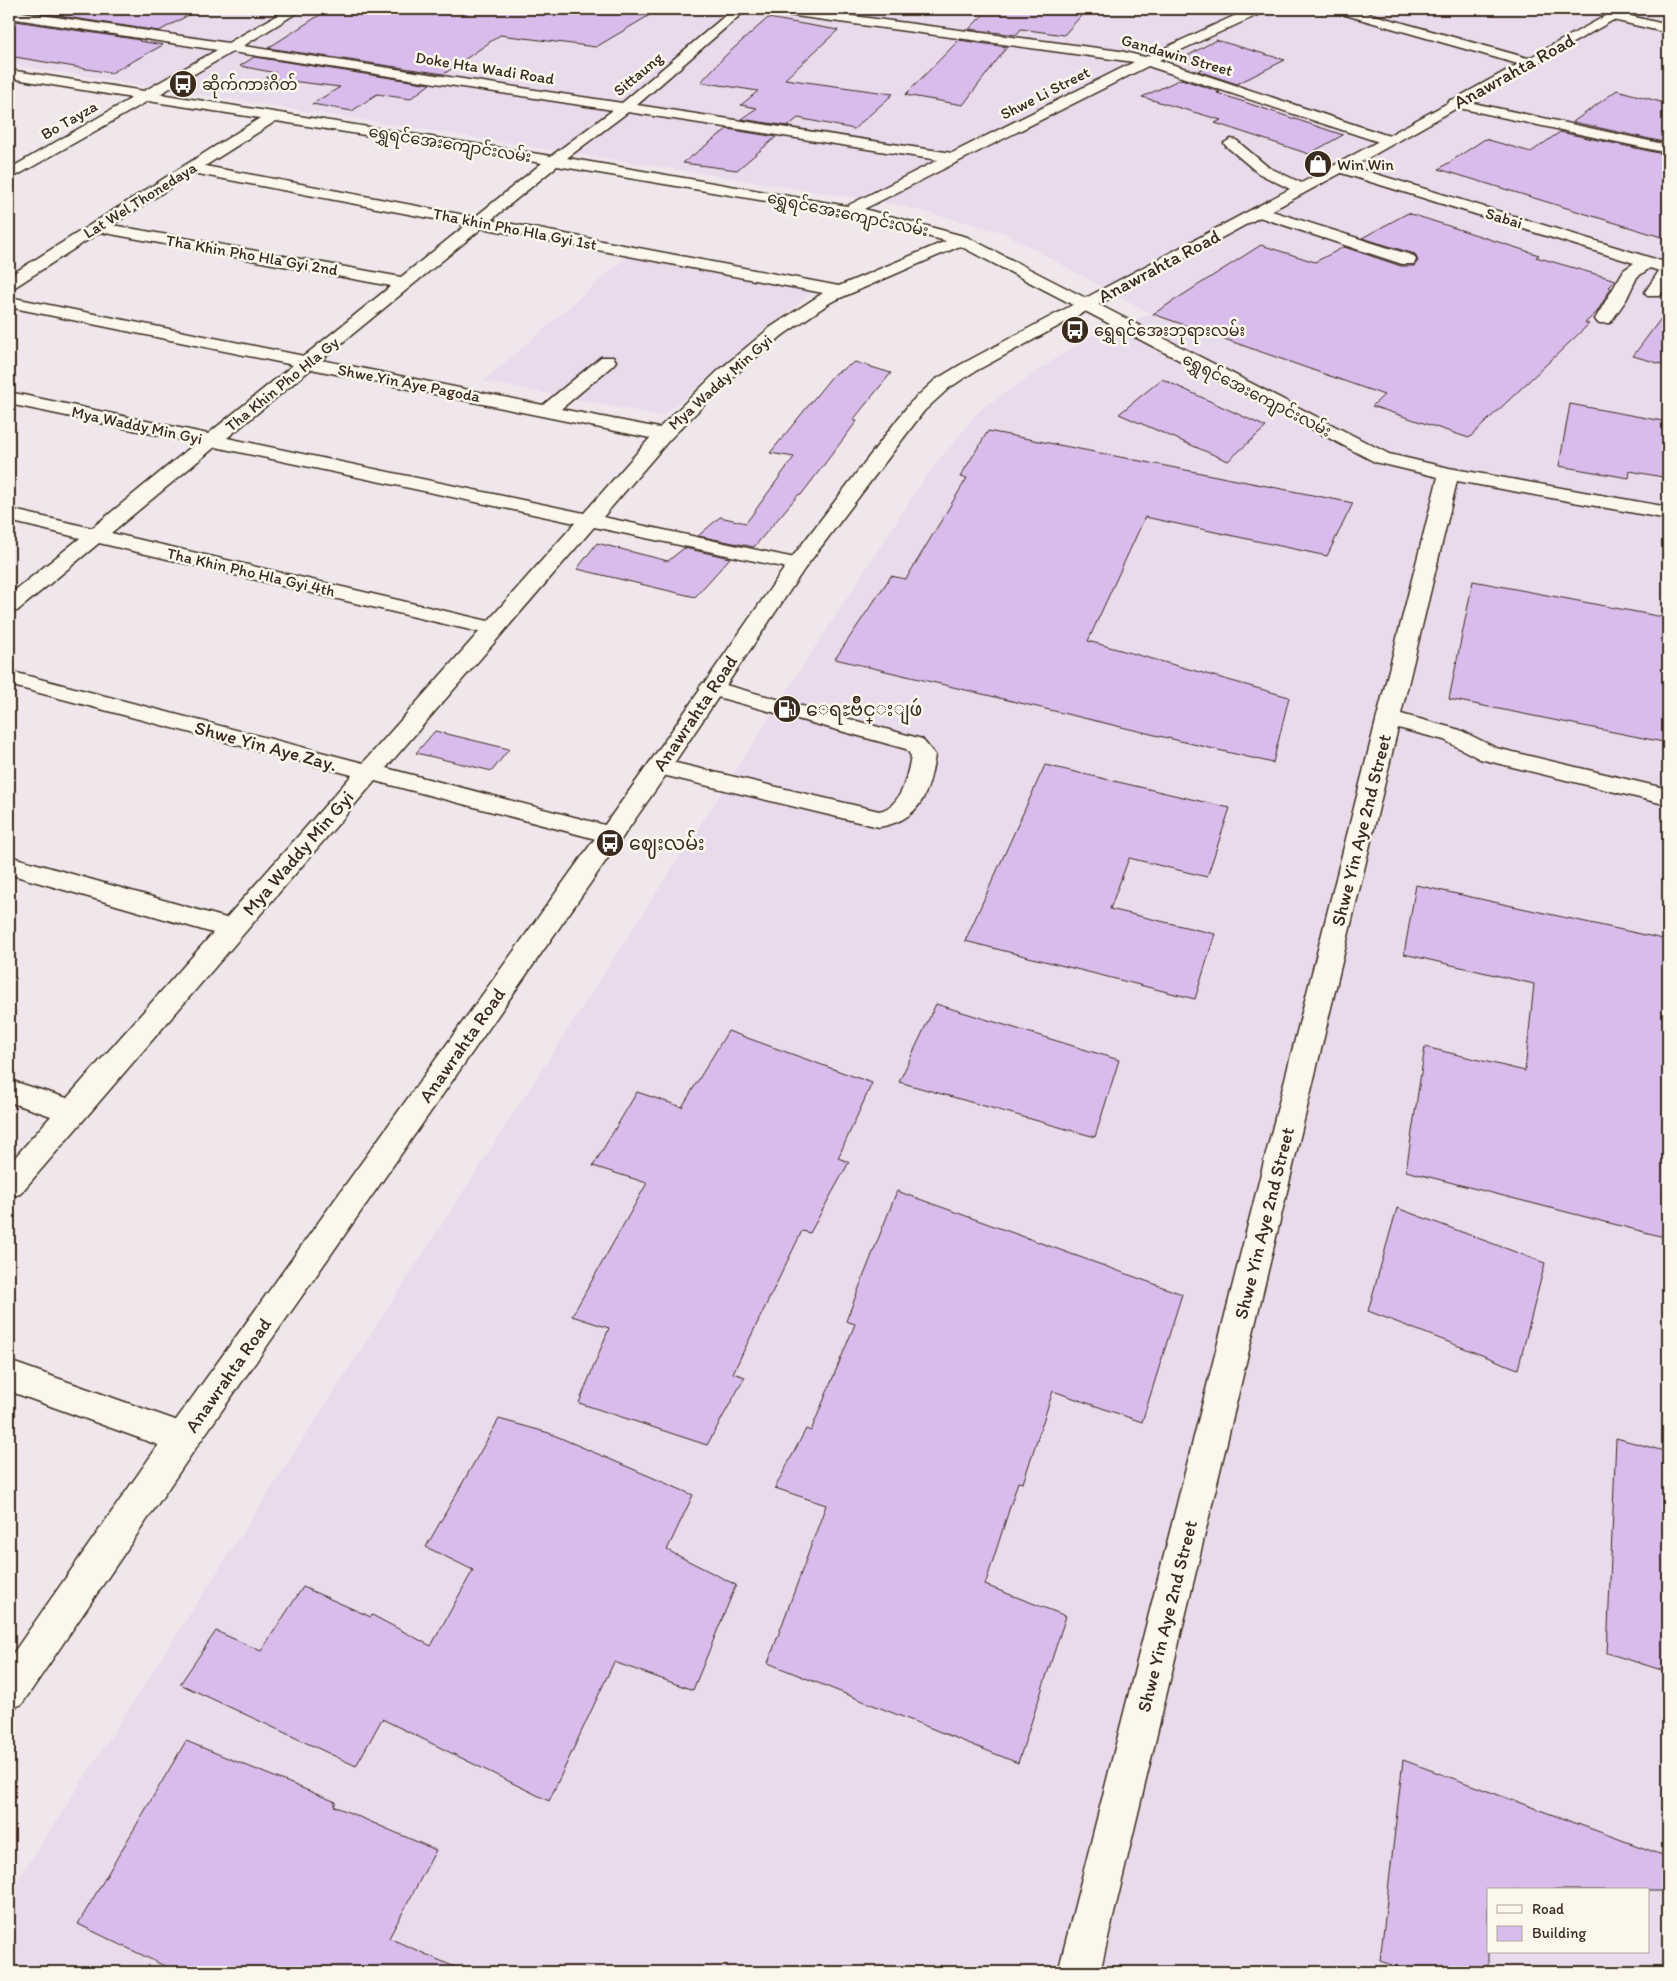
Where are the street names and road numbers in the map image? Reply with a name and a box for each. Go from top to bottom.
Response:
street label: Anawrahta Road [1449,28,1579,114]
street label: Gandawin Street [1119,30,1235,80]
street label: Sittaung [610,47,667,100]
street label: Doke Hta Wadi Road [414,48,556,88]
street label: Shwe Li Street [997,62,1093,124]
street label: Bo Tayza [37,96,101,144]
street label: ရွှေရင်အေးကျောင်းလမ်း [367,120,533,170]
street label: Lat Wel Thonedaya [80,157,201,242]
street label: ရွှေရင်အေးကျောင်းလမ်း [765,186,931,244]
street label: Sabai [1483,203,1525,233]
street label: Tha khin Pho Hla Gyi 1st [432,204,598,254]
street label: Anawrahta Road [1094,224,1225,308]
street label: Tha Khin Pho Hla Gyi 2nd [165,231,340,280]
street label: Mya Waddy Min Gyi [664,330,776,434]
street label: Tha Khin Pho Hla Gy [221,332,343,436]
street label: ရွှေရင်အေးကျောင်းလမ်း [1178,347,1335,444]
street label: Shwe Yin Aye Pagoda [336,360,482,406]
street label: Mya Waddy Min Gyi [70,402,204,448]
street label: Tha Khin Pho Hla Gyi 4th [165,543,337,601]
street label: Anawrahta Road [648,650,743,775]
street label: Shwe Yin Aye Zay. [192,716,340,776]
street label: Shwe Yin Aye 2nd Street [1326,732,1396,928]
street label: Mya Waddy Min Gyi [237,786,359,920]
street label: Anawrahta Road [414,983,510,1107]
street label: Shwe Yin Aye 2nd Street [1229,1125,1299,1321]
street label: Anawrahta Road [180,1313,276,1437]
street label: Shwe Yin Aye 2nd Street [1132,1518,1202,1714]

